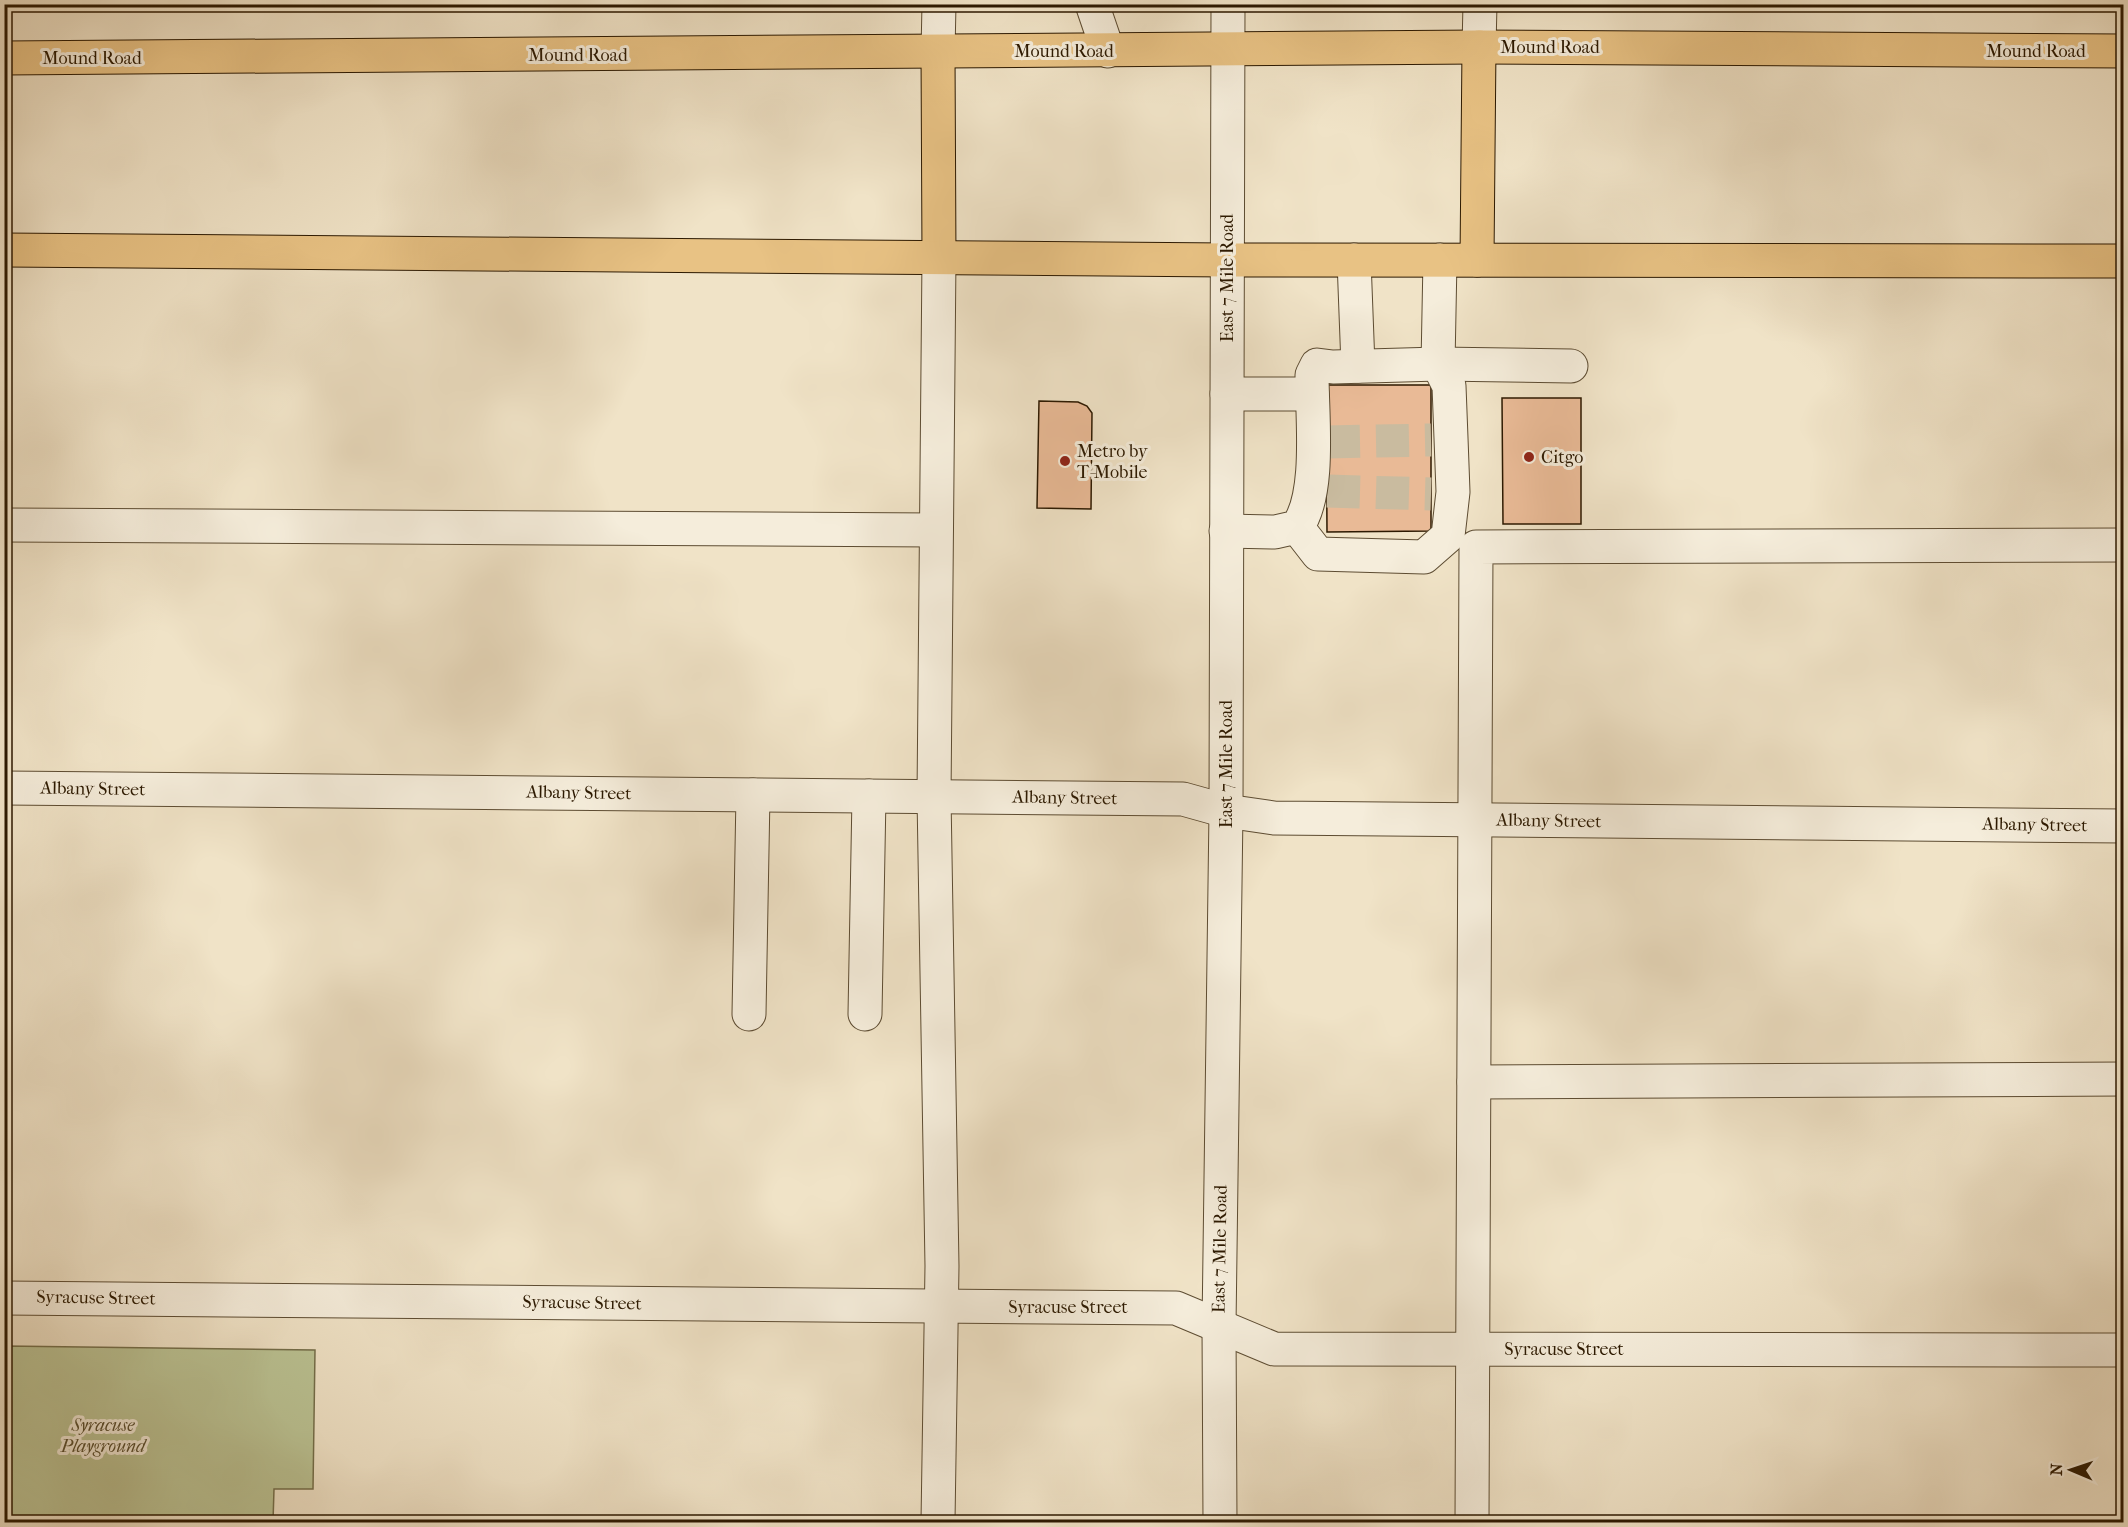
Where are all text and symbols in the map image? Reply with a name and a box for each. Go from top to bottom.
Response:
street label: Mound Road [1500,37,1600,58]
street label: Mound Road [1014,41,1114,62]
street label: Mound Road [1986,41,2086,62]
street label: Mound Road [528,45,628,66]
street label: Mound Road [42,48,142,69]
street label: East 7 Mile Road [1217,214,1238,342]
place label: Metro by T-Mobile [1077,441,1149,483]
place label: Citgo [1541,447,1583,468]
marker: Citgo [1522,450,1536,464]
marker: Metro by T-Mobile [1058,454,1072,468]
street label: East 7 Mile Road [1216,700,1237,828]
street label: Albany Street [39,778,146,800]
street label: Albany Street [525,782,632,804]
street label: Albany Street [1011,787,1118,809]
street label: Albany Street [1495,810,1602,832]
street label: Albany Street [1981,814,2088,836]
street label: East 7 Mile Road [1208,1185,1232,1313]
street label: Syracuse Street [36,1286,157,1310]
street label: Syracuse Street [522,1291,643,1315]
street label: Syracuse Street [1008,1297,1128,1318]
street label: Syracuse Street [1504,1339,1624,1360]
park label: Syracuse Playground [60,1415,148,1457]
north arrow [2041,1440,2101,1500]
text: N [2047,1462,2066,1476]

